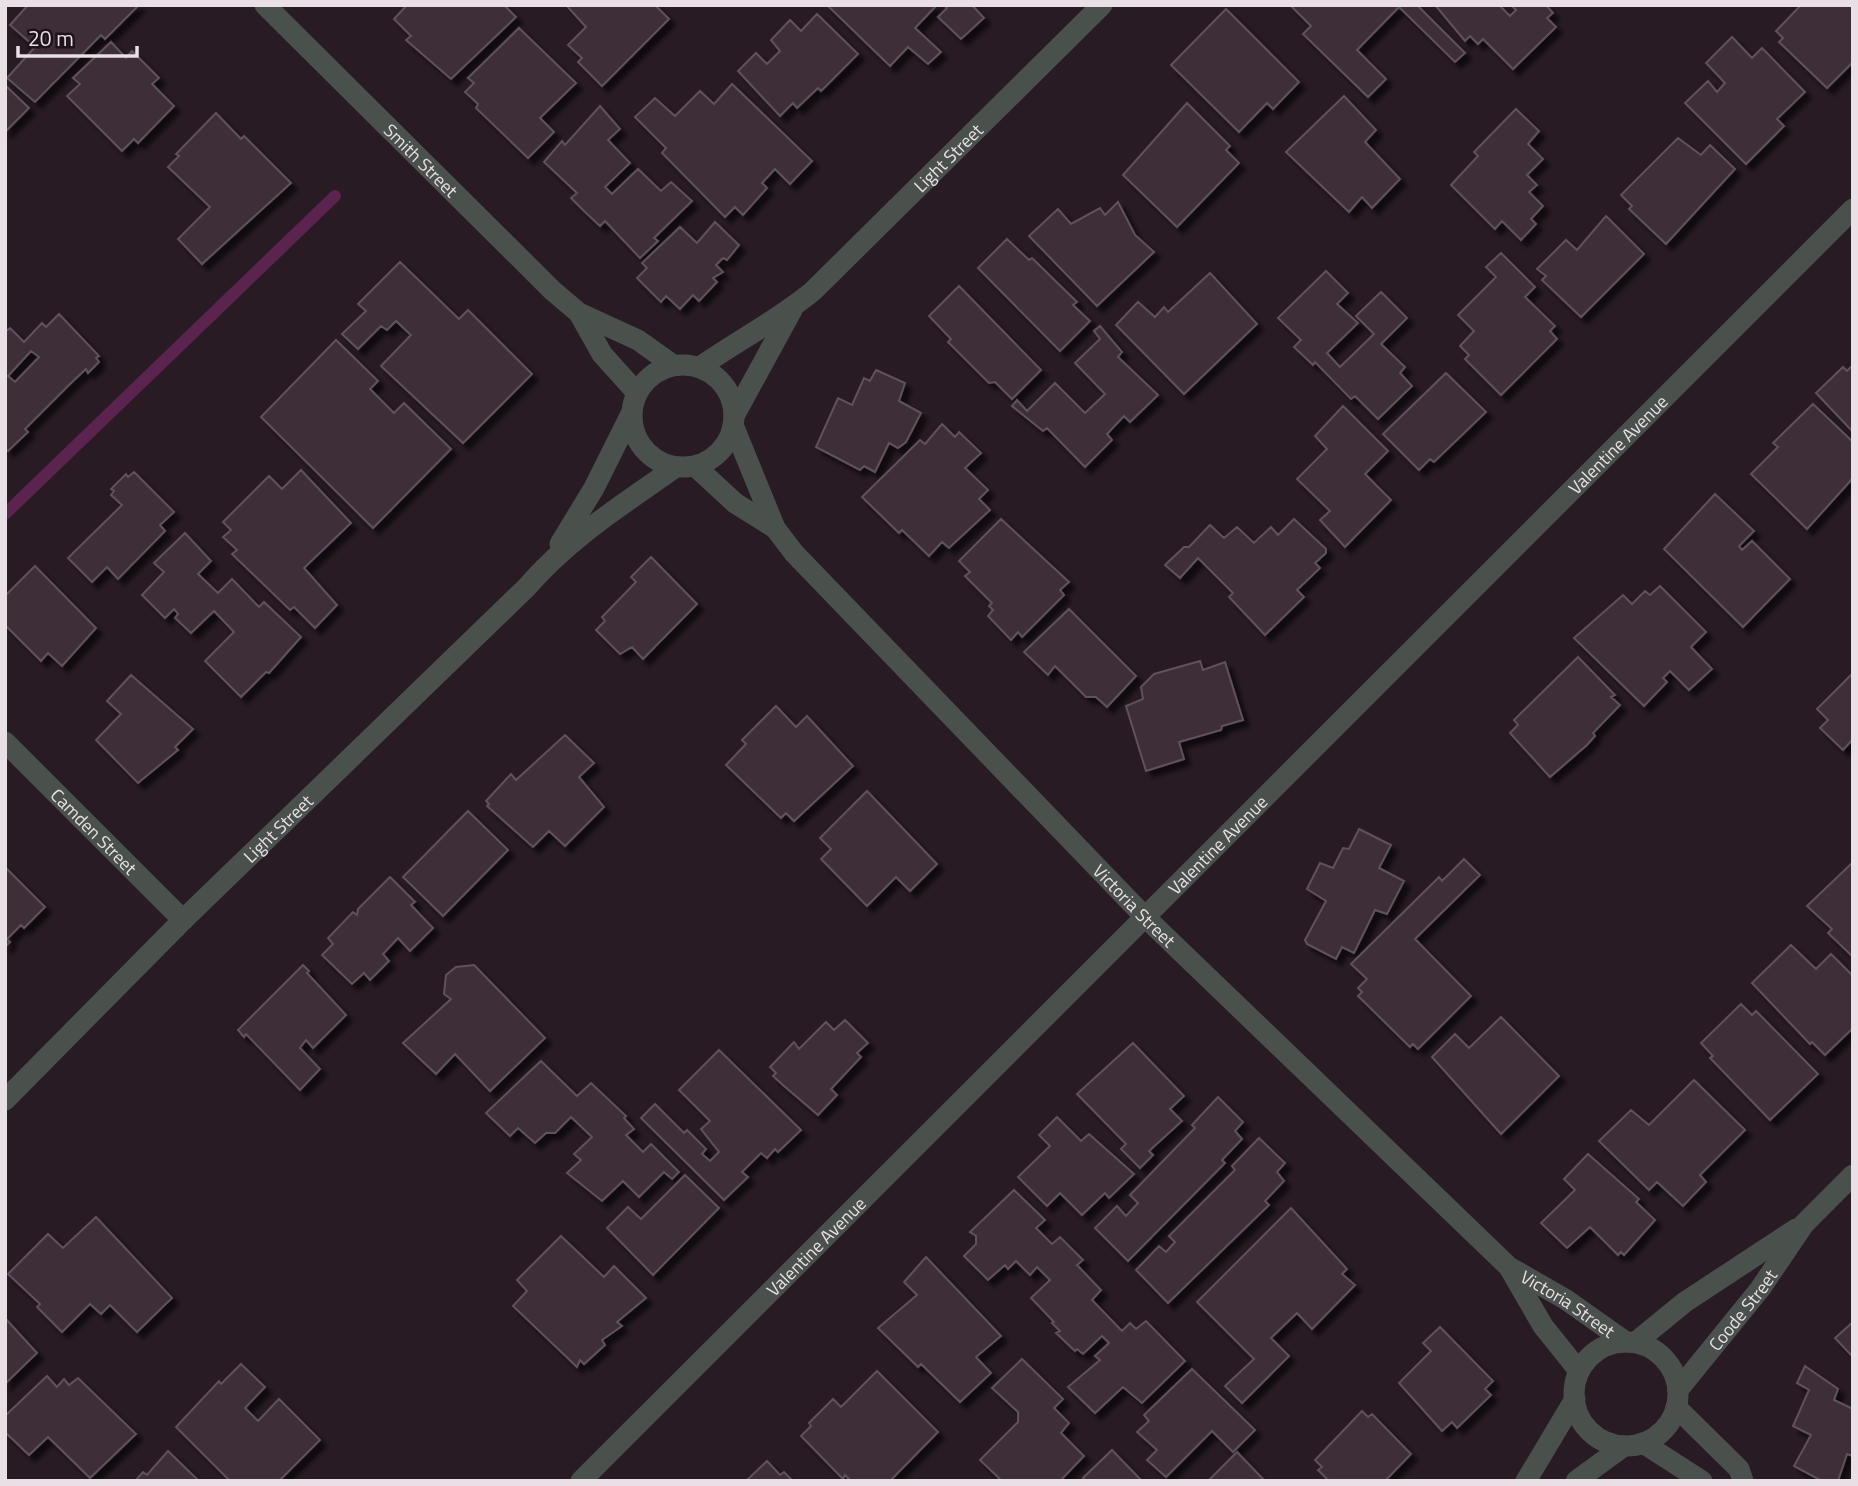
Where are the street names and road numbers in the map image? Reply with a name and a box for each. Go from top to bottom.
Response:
street label: Light Street [907,116,989,198]
street label: Smith Street [378,117,465,204]
street label: Valentine Avenue [1562,388,1674,500]
street label: Camden Street [45,782,144,881]
street label: Light Street [237,787,319,869]
street label: Valentine Avenue [1161,789,1273,901]
street label: Victoria Street [1087,858,1182,954]
street label: Valentine Avenue [760,1190,872,1302]
street label: Victoria Street [1516,1263,1621,1344]
street label: Coode Street [1702,1263,1784,1356]

